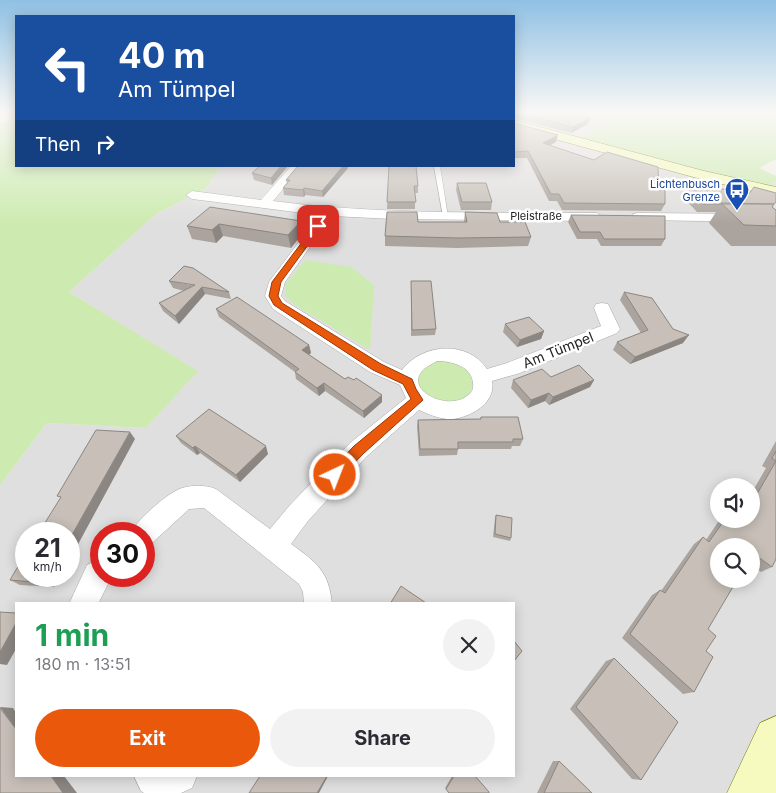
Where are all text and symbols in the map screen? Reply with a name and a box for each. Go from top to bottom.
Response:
text: 40 m [118,34,206,76]
icon: left [35,35,100,100]
text: Am Tümpel [118,76,236,102]
icon: right [91,130,119,158]
text: Then [35,133,81,156]
place label: Lichtenbusch Grenze [650,177,720,204]
bus stop icon: Lichtenbusch Grenze [724,177,750,211]
pin [297,205,339,247]
street label: Pleistraße [510,209,562,223]
icon: arrive [304,212,332,240]
street label: Am Tümpel [520,328,596,371]
position arrow [308,448,360,500]
map controls [710,478,760,588]
button: sound [710,478,760,528]
speed limit sign: 30 [90,522,155,587]
text: 21 [34,533,61,563]
button: search [710,538,760,588]
text: km/h [33,559,62,574]
text: 1 min [35,617,109,653]
button: close [443,619,495,671]
text: 180 m · 13:51 [35,654,131,674]
button: Exit [35,709,260,767]
button: Share [270,709,495,767]

